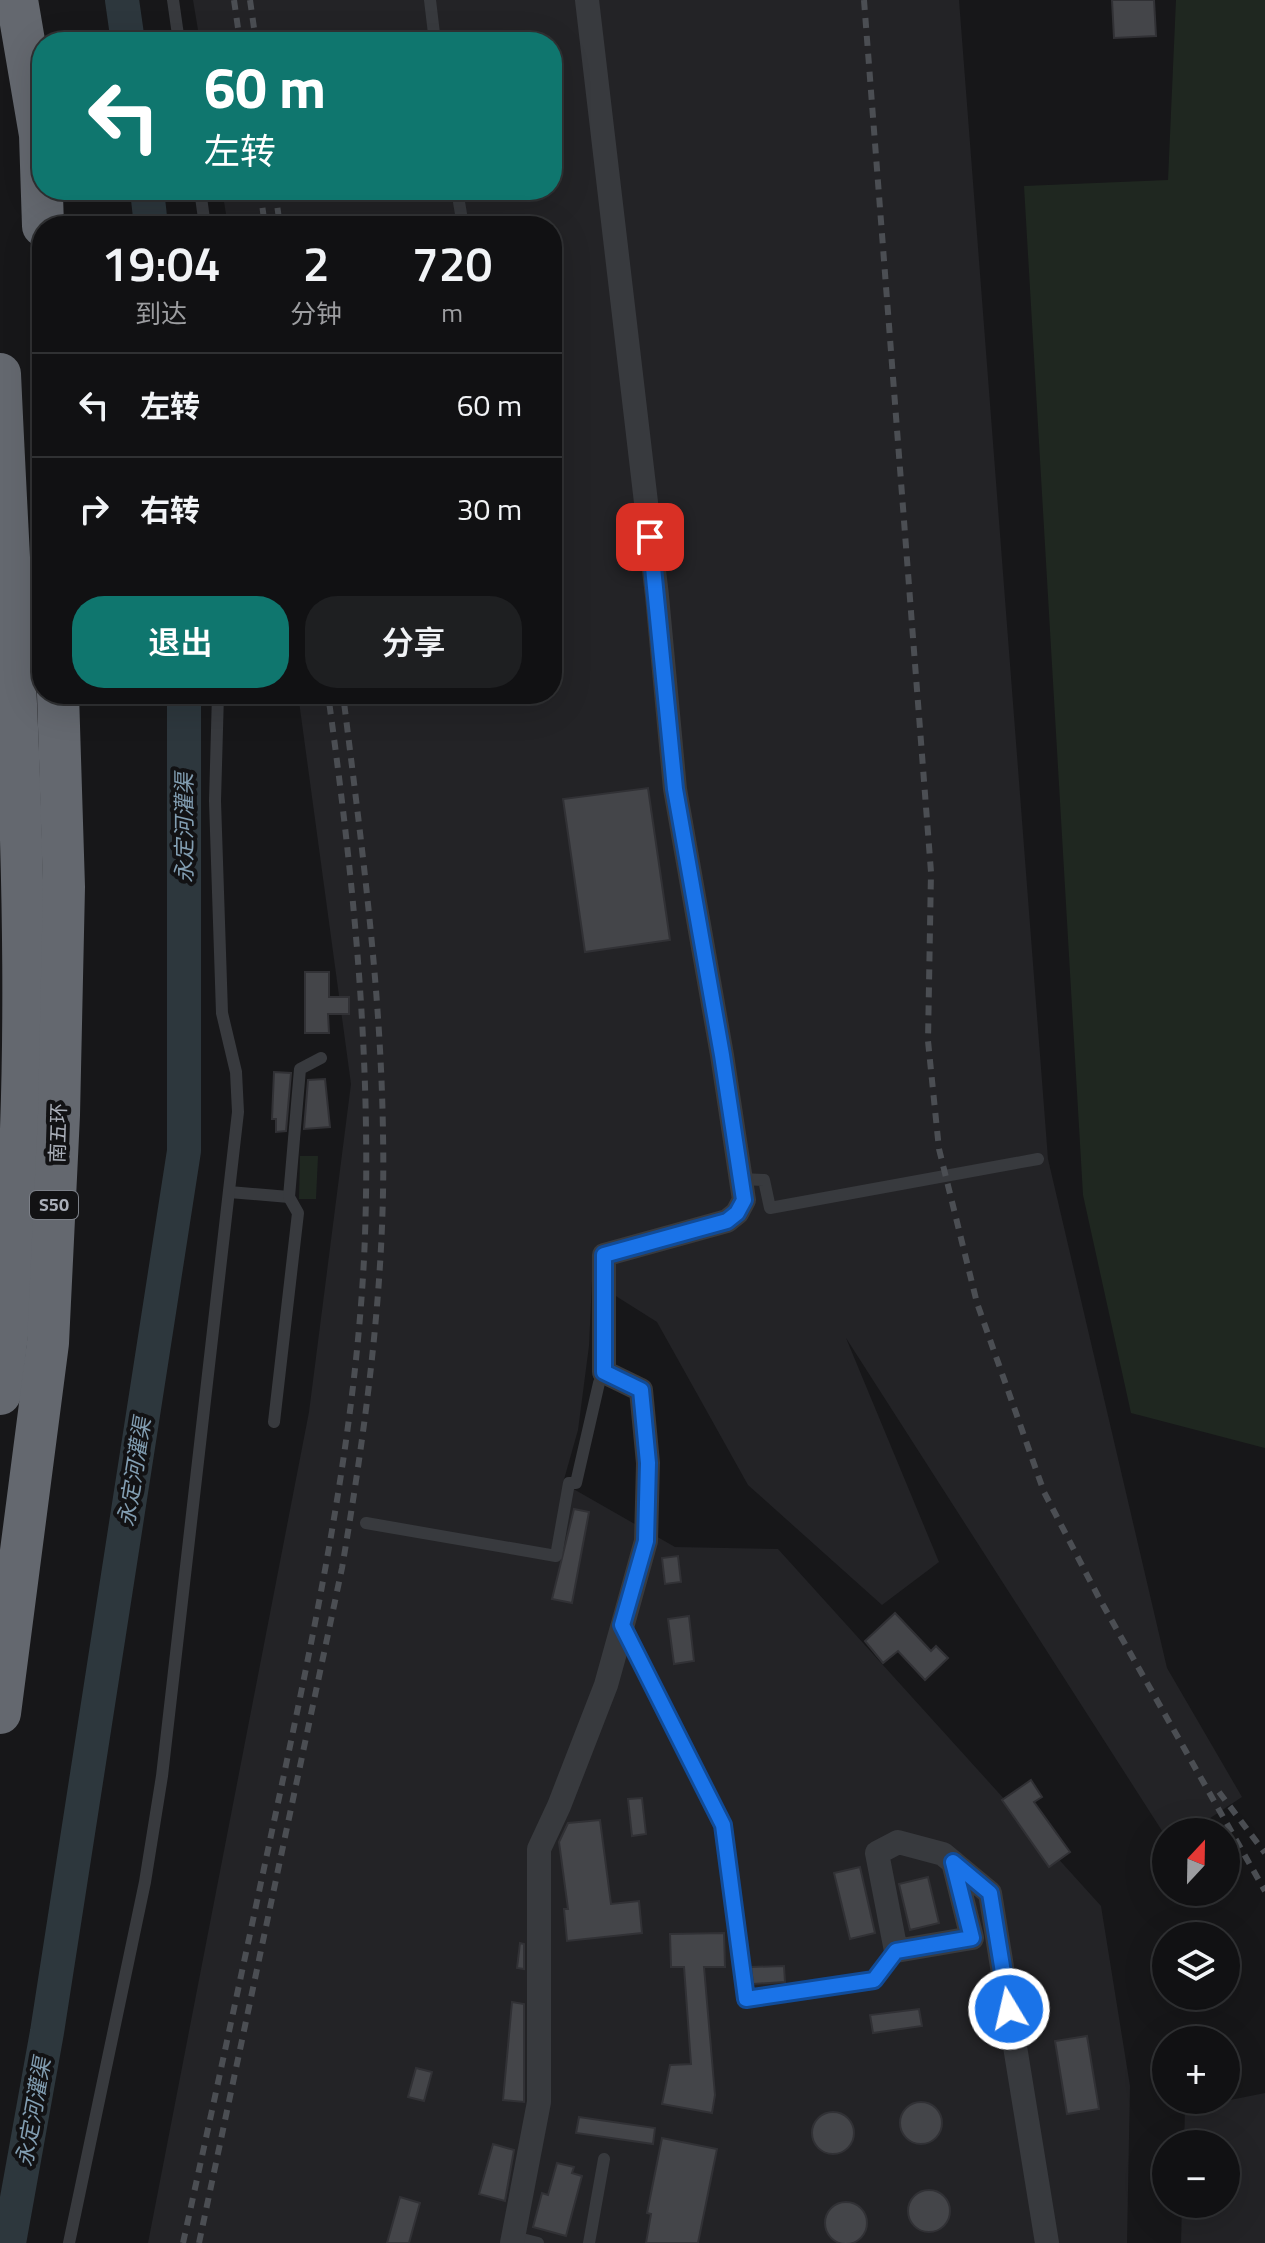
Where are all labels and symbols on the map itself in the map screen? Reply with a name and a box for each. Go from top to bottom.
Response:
pin [616,503,684,571]
water label: 永定河灌渠 [167,770,201,883]
street label: 南五环 [41,1102,74,1164]
road number: S50 [30,1191,78,1219]
water label: 永定河灌渠 [109,1412,160,1529]
north arrow [1152,1818,1240,1906]
position arrow [967,1967,1051,2051]
water label: 永定河灌渠 [7,2052,60,2169]

